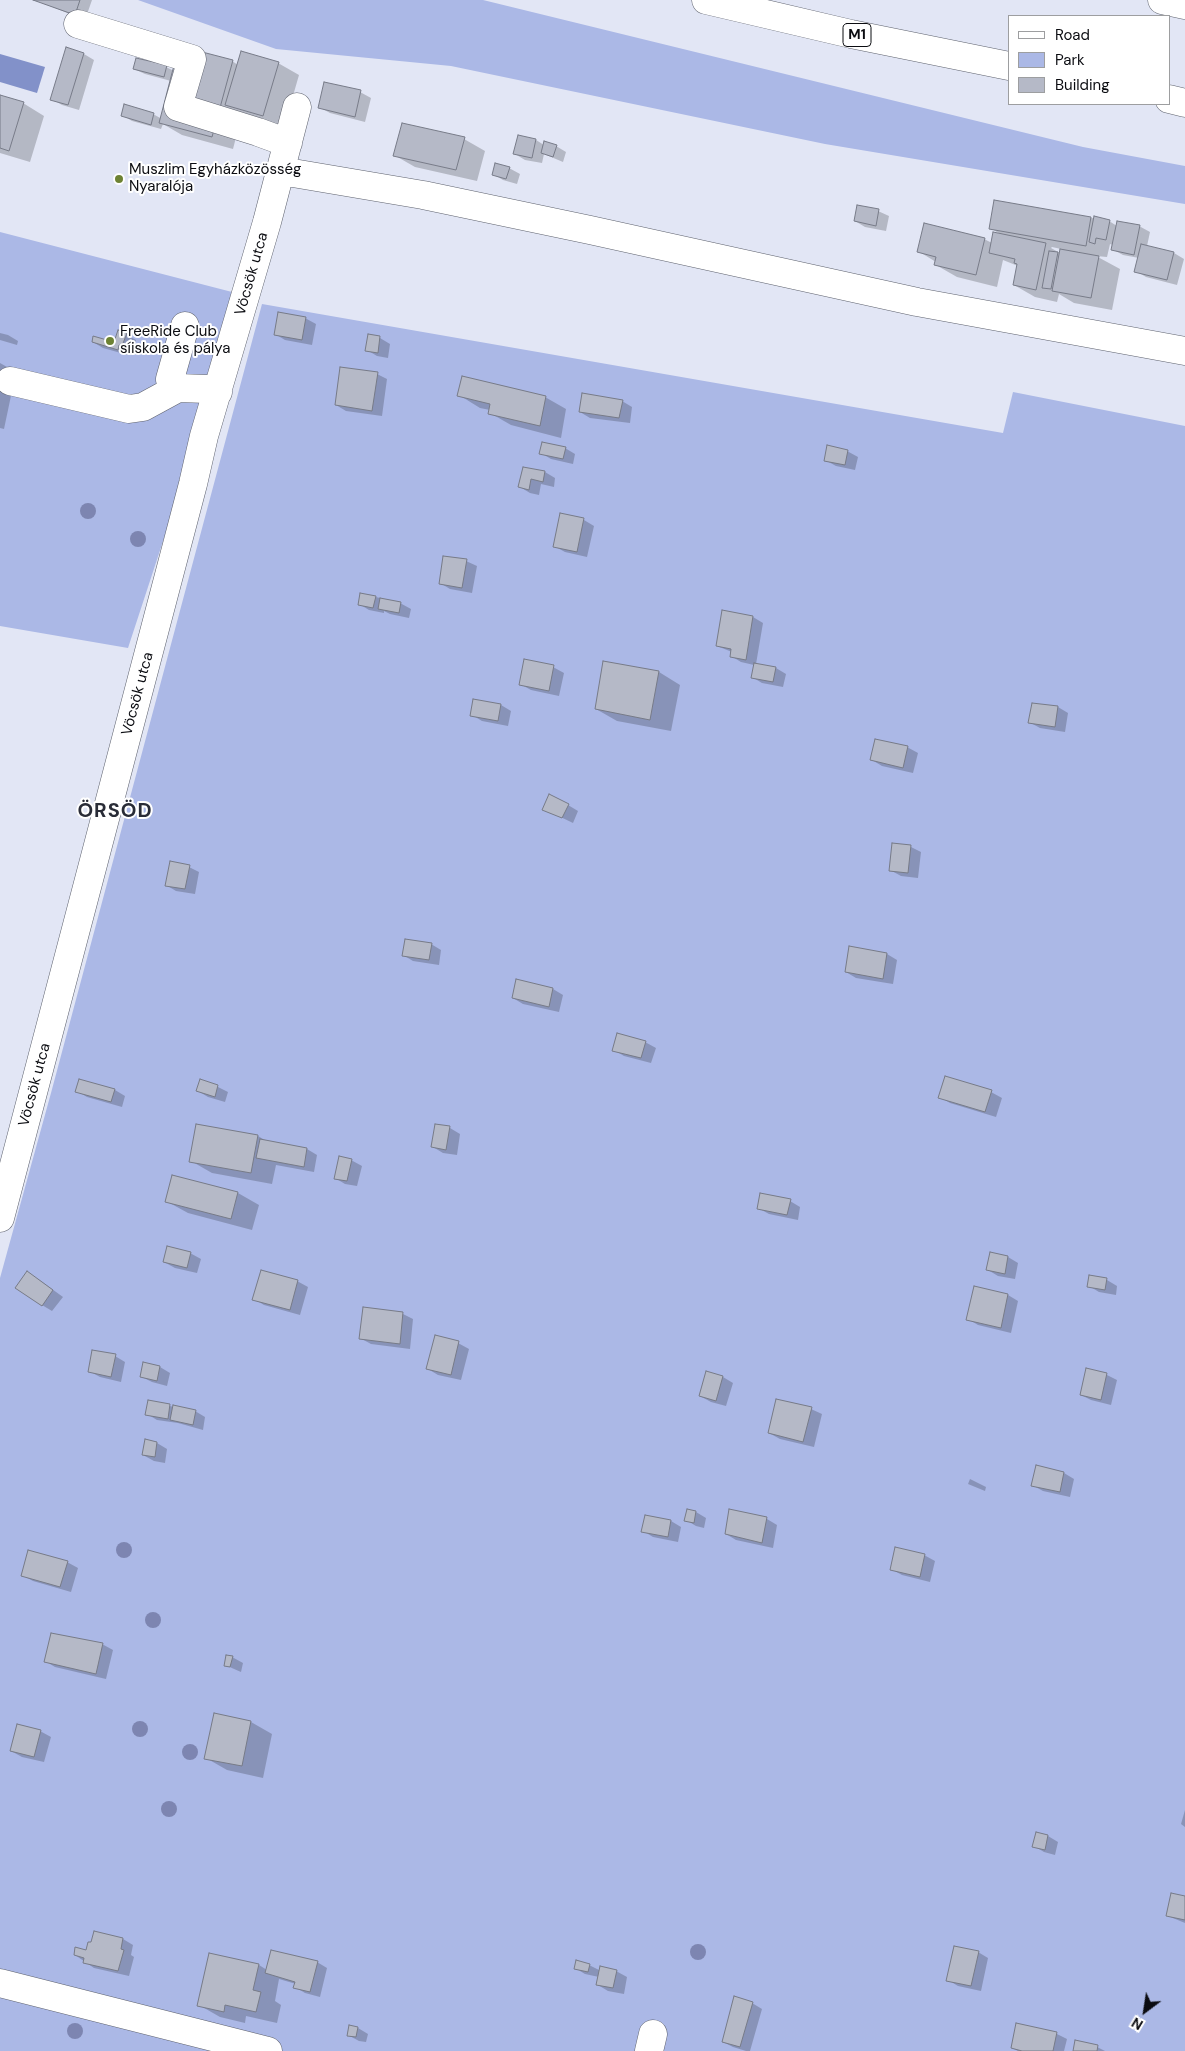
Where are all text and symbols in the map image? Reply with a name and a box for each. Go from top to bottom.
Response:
legend [1008,15,1170,105]
road number: M1 [843,24,871,46]
text: Road [1055,25,1090,45]
text: Park [1055,50,1085,70]
text: Building [1055,75,1110,95]
place label: Muszlim Egyházközösség Nyaralója [129,161,301,196]
marker: Muszlim Egyházközösség Nyaralója [113,173,125,185]
street label: Vöcsök utca [232,230,272,318]
place label: FreeRide Club síiskola és pálya [120,323,230,358]
marker: FreeRide Club síiskola és pálya [104,335,116,347]
street label: Vöcsök utca [118,650,158,738]
district label: ÖRSÖD [77,800,153,824]
street label: Vöcsök utca [15,1041,55,1129]
north arrow [1120,1986,1170,2036]
text: N [1128,2014,1146,2034]

